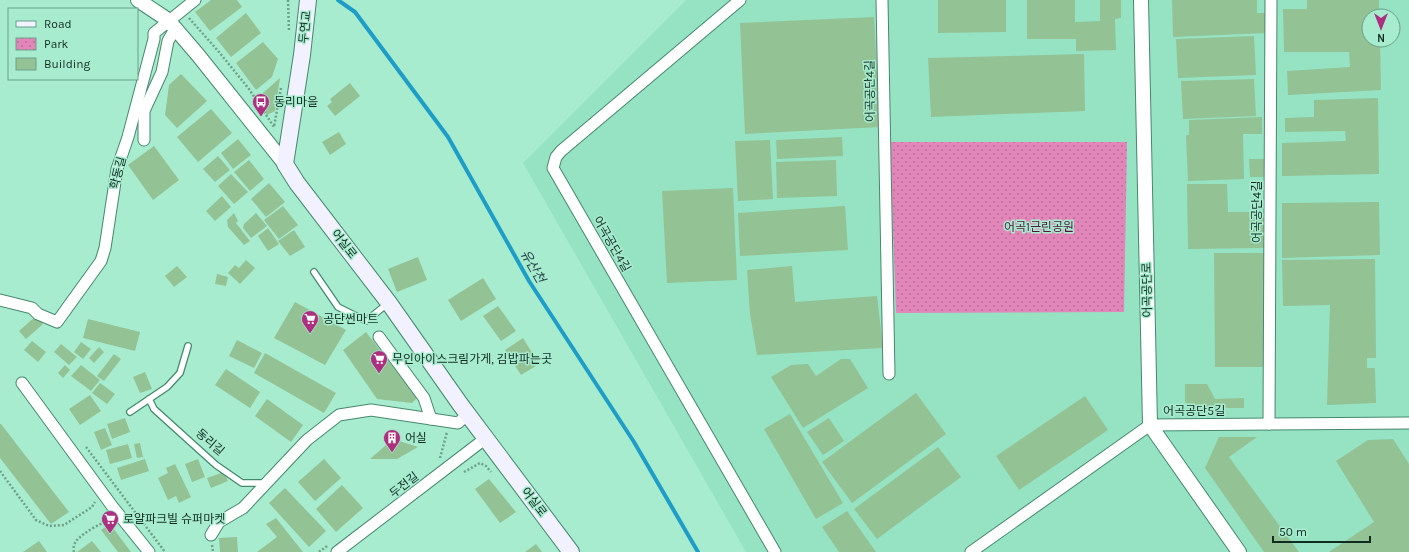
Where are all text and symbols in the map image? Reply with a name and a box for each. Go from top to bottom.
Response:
legend [8,8,138,80]
north arrow [1361,8,1401,48]
street label: 두연교 [296,10,314,44]
text: Road [44,17,72,31]
text: N [1377,31,1385,44]
text: Park [44,37,69,51]
text: Building [44,57,91,71]
street label: 어곡공단4길 [862,60,878,122]
bus stop icon: 동리마을 [251,92,271,117]
place label: 동리마을 [274,95,318,109]
street label: 학동길 [107,155,129,191]
street label: 어곡공단4길 [1250,181,1264,243]
street label: 어곡공단4길 [590,214,634,274]
park label: 어곡1근린공원 [1004,220,1074,234]
street label: 어실로 [328,227,360,261]
water label: 유산천 [518,247,549,286]
street label: 어곡공단로 [1140,262,1154,318]
supermarket icon: 공단썬마트 [300,309,320,334]
place label: 공단썬마트 [323,312,378,326]
supermarket icon: 무인아이스크림가게, 김밥파는곳 [369,349,389,374]
place label: 무인아이스크림가게, 김밥파는곳 [392,352,552,366]
street label: 어곡공단5길 [1163,404,1225,418]
street label: 동리길 [193,426,227,458]
building icon: 어실 [382,428,402,453]
place label: 어실 [405,431,427,445]
street label: 두전길 [387,469,421,501]
street label: 어실로 [518,485,550,519]
supermarket icon: 로얄파크빌 슈퍼마켓 [100,509,120,534]
place label: 로얄파크빌 슈퍼마켓 [123,512,225,526]
scale bar [1273,518,1370,544]
text: 50 m [1279,525,1307,539]

